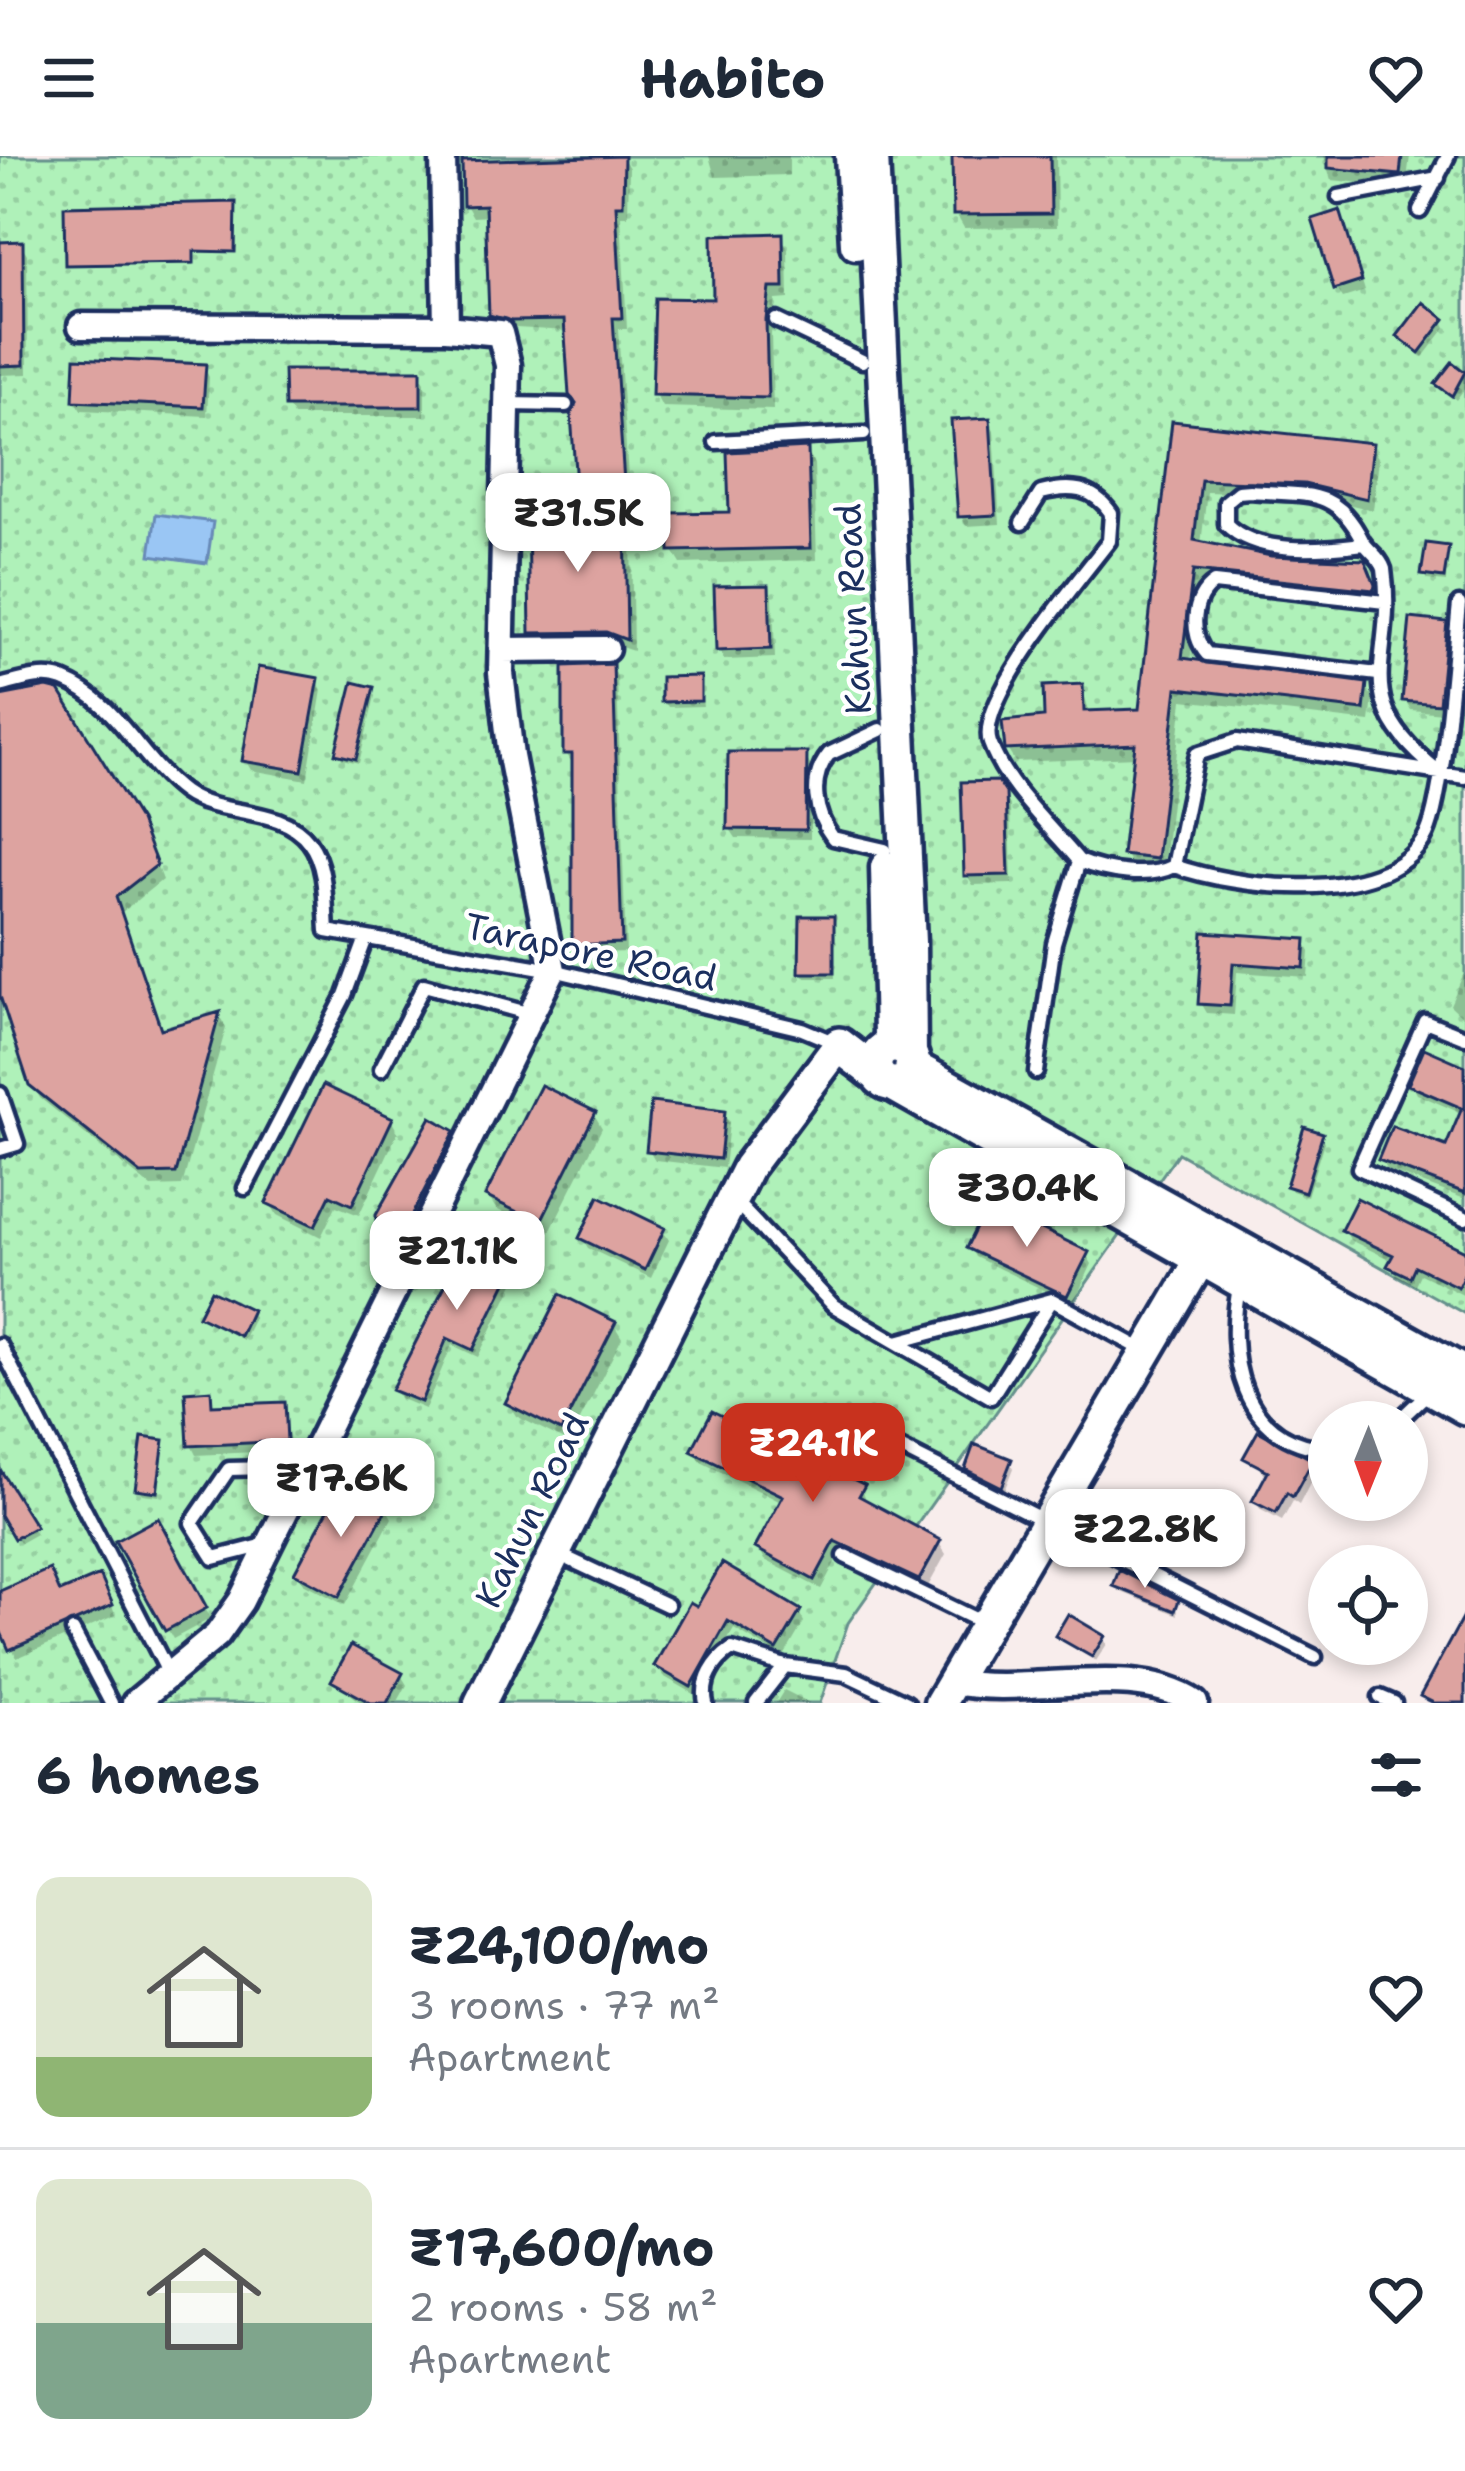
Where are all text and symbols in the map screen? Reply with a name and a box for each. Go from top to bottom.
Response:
text: Habito [639,42,826,114]
icon: menu [36,45,102,111]
icon: heart [1363,45,1429,111]
pin: ₹31.5K [480,473,676,575]
text: ₹31.5K [512,486,644,538]
street label: Kahun Road [823,502,883,716]
street label: Tarapore Road [460,901,722,1003]
pin: ₹30.4K [929,1148,1125,1250]
text: ₹30.4K [956,1161,1098,1213]
pin: ₹21.1K [359,1211,555,1313]
text: ₹21.1K [397,1224,517,1276]
north arrow [1308,1401,1428,1521]
map controls [1308,1401,1428,1665]
pin: ₹24.1K [715,1403,911,1505]
street label: Kahun Road [464,1404,600,1616]
text: ₹24.1K [748,1416,878,1468]
pin: ₹17.6K [243,1438,439,1540]
text: ₹17.6K [275,1451,407,1503]
pin: ₹22.8K [1047,1489,1243,1591]
text: ₹22.8K [1072,1502,1218,1554]
button: locate [1308,1545,1428,1665]
text: 6 homes [36,1741,260,1809]
icon: filters [1363,1742,1429,1808]
text: ₹24,100/mo [408,1911,709,1979]
icon: home [132,1925,276,2069]
icon: heart [1363,1964,1429,2030]
text: 3 rooms · 77 m² [408,1979,720,2031]
text: Apartment [408,2031,611,2083]
text: ₹17,600/mo [408,2213,715,2281]
icon: home [132,2227,276,2371]
icon: heart [1363,2266,1429,2332]
text: 2 rooms · 58 m² [408,2281,718,2333]
text: Apartment [408,2333,611,2385]

